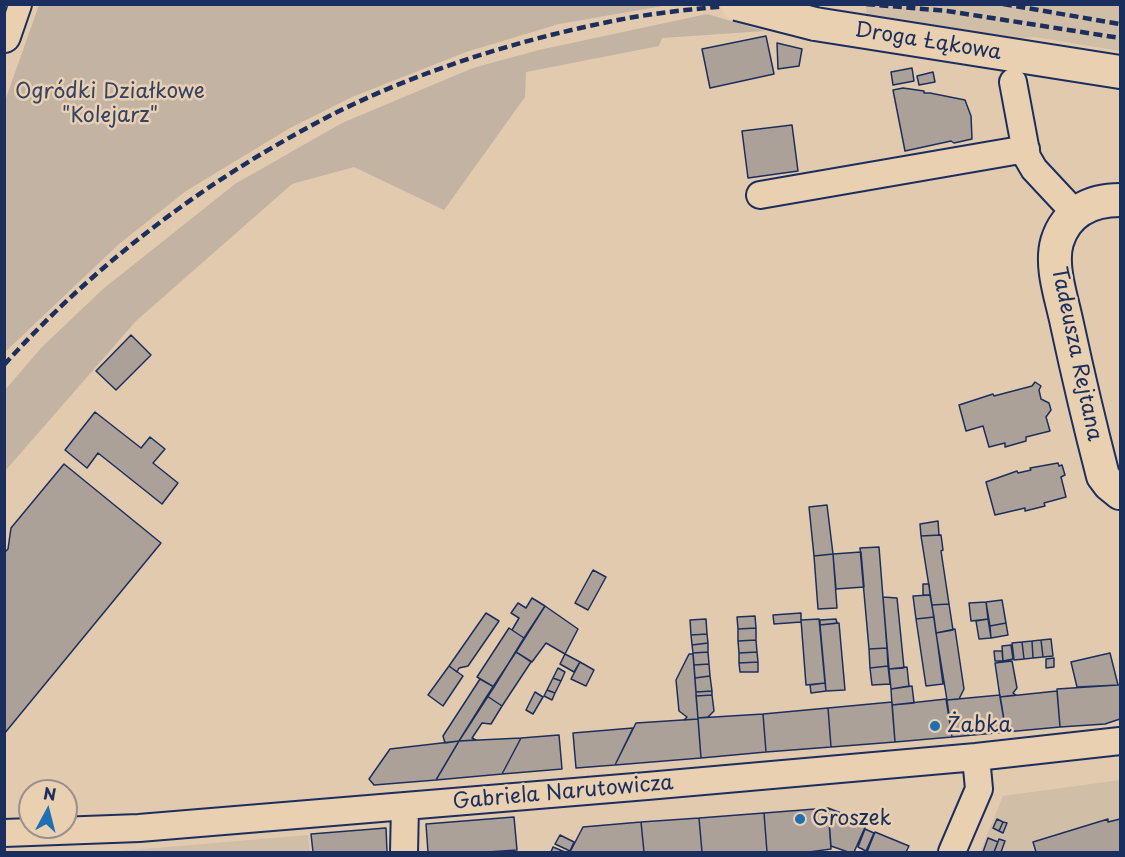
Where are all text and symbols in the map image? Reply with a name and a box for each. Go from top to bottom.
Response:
street label: Droga Łąkowa [853,18,1003,66]
park label: Ogródki Działkowe "Kolejarz" [15,79,205,129]
street label: Tadeusza Rejtana [1045,265,1107,443]
place label: Żabka [947,713,1011,739]
marker: Żabka [928,719,942,733]
street label: Gabriela Narutowicza [452,771,674,815]
north arrow [18,779,78,839]
text: N [42,780,58,806]
place label: Groszek [812,806,892,832]
marker: Groszek [793,812,807,826]

